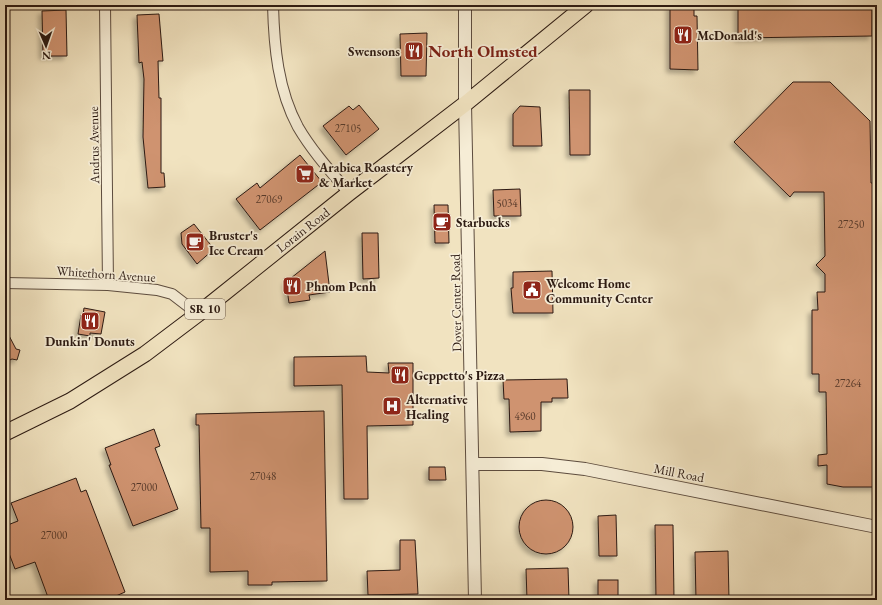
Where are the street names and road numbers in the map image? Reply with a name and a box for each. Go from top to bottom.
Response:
street label: Andrus Avenue [85,106,103,185]
street label: Lorain Road [273,204,334,256]
street label: Dover Center Road [447,253,465,352]
street label: Whitethorn Avenue [56,262,156,286]
road number: SR 10 [185,299,225,319]
street label: Mill Road [652,460,706,486]

